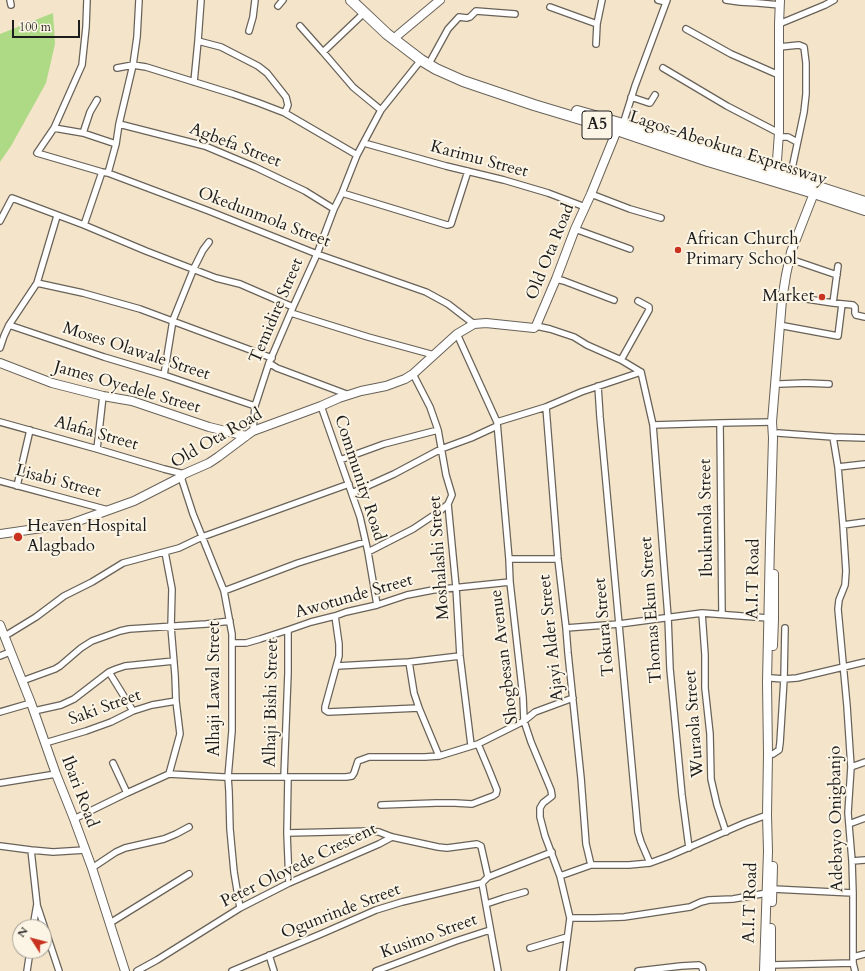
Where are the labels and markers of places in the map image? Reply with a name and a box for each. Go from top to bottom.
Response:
place label: African Church Primary School [686,230,799,270]
marker: African Church Primary School [673,245,683,255]
place label: Market [762,287,814,307]
marker: Market [817,292,827,302]
place label: Heaven Hospital Alagbado [27,517,147,557]
marker: Heaven Hospital Alagbado [12,531,24,543]

